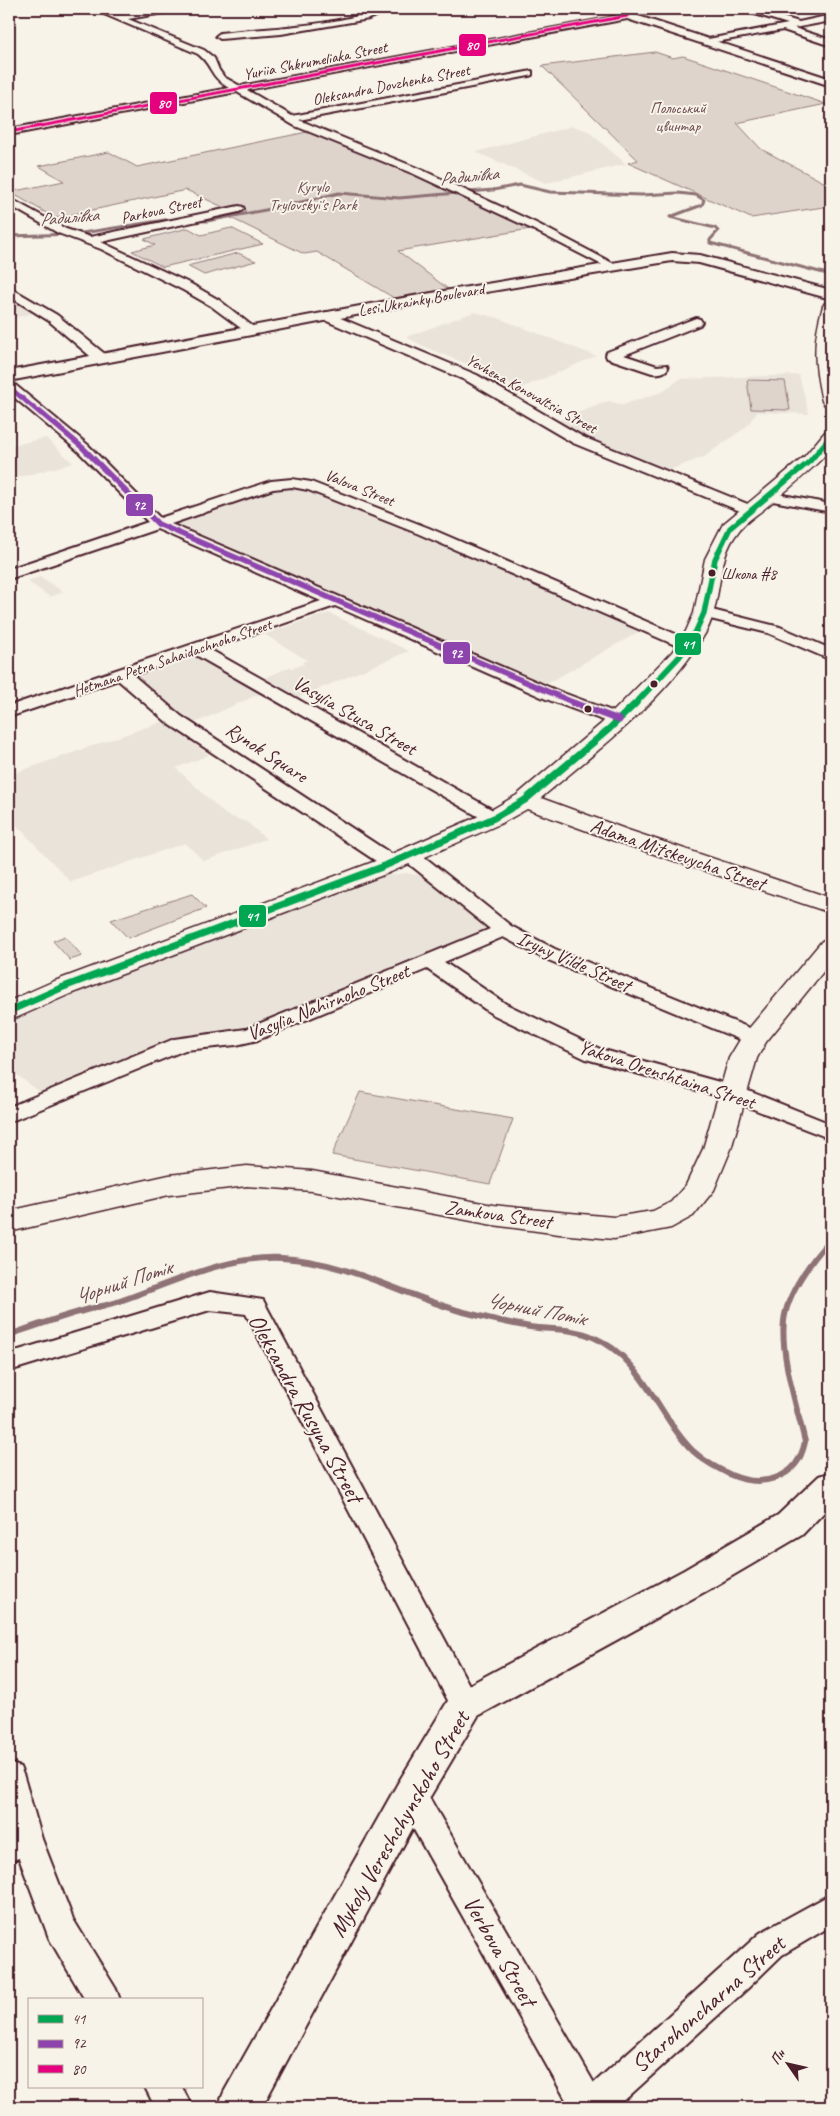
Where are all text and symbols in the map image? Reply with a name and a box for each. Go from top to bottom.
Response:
line badge: 80 [458,33,487,57]
street label: Yuriia Shkrumeliaka Street [242,37,390,85]
text: 80 [466,37,480,54]
street label: Oleksandra Dovzhenka Street [311,60,473,110]
line badge: 80 [149,91,178,115]
text: 80 [158,95,172,112]
park label: Польський цвинтар [650,98,707,136]
water label: Радилівка [439,162,502,190]
park label: Kyrylo Trylovskyi's Park [269,177,358,215]
street label: Parkova Street [119,191,206,228]
water label: Радилівка [39,203,101,231]
street label: Lesi Ukrainky Boulevard [357,279,488,321]
street label: Yevhena Konovaltsia Street [463,350,602,439]
street label: Valova Street [322,465,399,511]
line badge: 92 [125,493,154,517]
text: 92 [133,497,147,514]
place label: Школа #8 [721,564,778,584]
marker: Школа #8 [707,568,717,578]
street label: Hetmana Petra Sahaidachnoho Street [71,614,276,701]
line badge: 41 [674,632,702,656]
text: 41 [682,636,696,653]
line badge: 92 [442,641,471,665]
text: 92 [450,645,464,662]
street label: Vasylia Stusa Street [289,670,423,762]
unlabelled marker [649,679,659,689]
unlabelled marker [583,704,593,714]
street label: Rynok Square [221,717,314,789]
street label: Adama Mitskevycha Street [587,813,772,897]
line badge: 41 [238,904,267,928]
text: 41 [246,908,260,925]
street label: Iryny Vilde Street [513,925,638,999]
street label: Vasylia Nahirnoho Street [243,958,415,1046]
street label: Yakova Orenshtaina Street [575,1034,761,1116]
street label: Zamkova Street [443,1195,556,1235]
water label: Чорний Потік [71,1253,179,1310]
water label: Чорний Потік [484,1287,592,1332]
street label: Oleksandra Rusyna Street [242,1308,372,1510]
street label: Mykoly Vereshchynskoho Street [322,1704,477,1942]
street label: Verbova Street [456,1891,545,2014]
street label: Starohoncharna Street [625,1928,793,2079]
legend [28,1998,202,2088]
text: 41 [72,2010,87,2029]
text: 92 [72,2034,87,2053]
north arrow [762,2038,812,2088]
text: Пн [766,2046,789,2068]
text: 80 [72,2060,87,2079]

